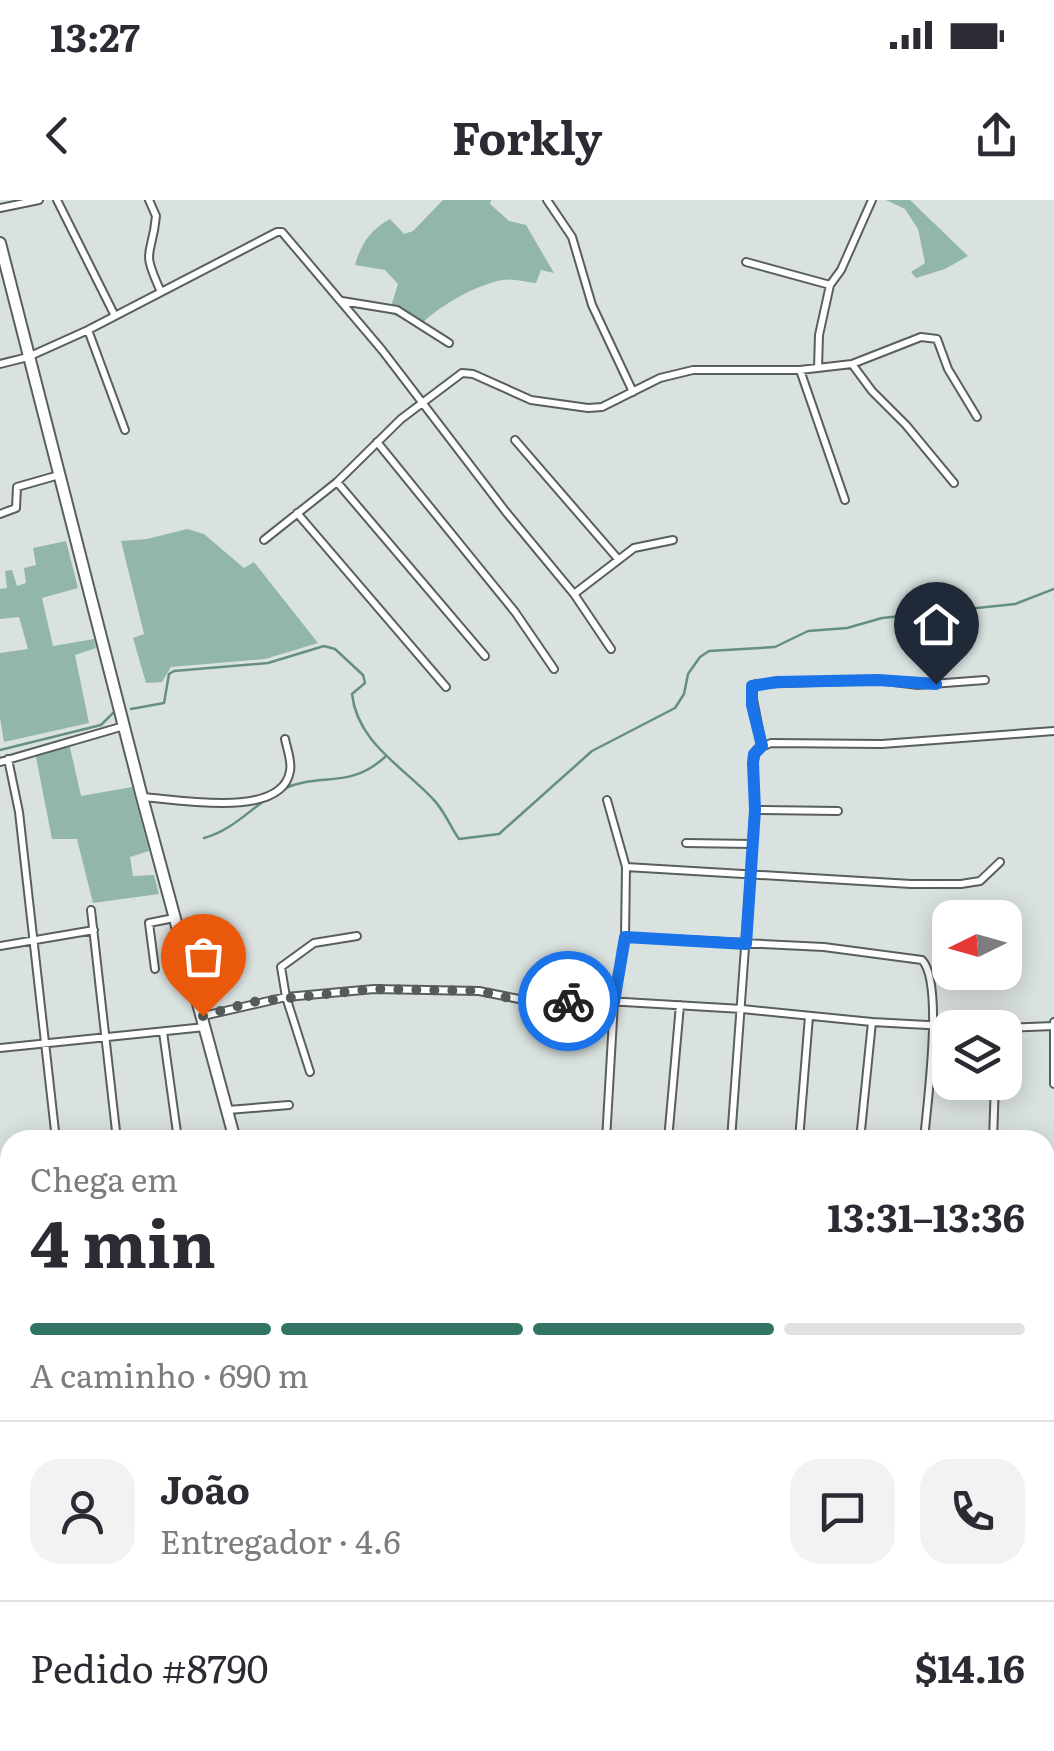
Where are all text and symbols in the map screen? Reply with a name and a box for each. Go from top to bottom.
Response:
text: 13:27 [50,7,140,64]
text: Forkly [452,102,602,169]
icon: back [30,108,85,163]
icon: share [969,108,1024,163]
pin [894,582,979,685]
icon: home [909,597,964,652]
north arrow [932,900,1022,990]
map controls [932,900,1022,1100]
pin [161,914,246,1017]
icon: bag [176,929,231,984]
courier [518,951,618,1051]
icon: bike [541,974,596,1029]
button: layers [932,1010,1022,1100]
text: Chega em [30,1154,178,1202]
text: 13:31–13:36 [827,1187,1025,1244]
text: 4 min [30,1191,216,1288]
text: A caminho · 690 m [30,1350,309,1398]
button: person [30,1459,135,1564]
text: João [160,1459,250,1516]
button: chat [790,1459,895,1564]
button: phone [920,1459,1025,1564]
text: Entregador · 4.6 [160,1516,401,1564]
text: Pedido #8790 [30,1638,269,1695]
text: $14.16 [915,1638,1025,1695]

